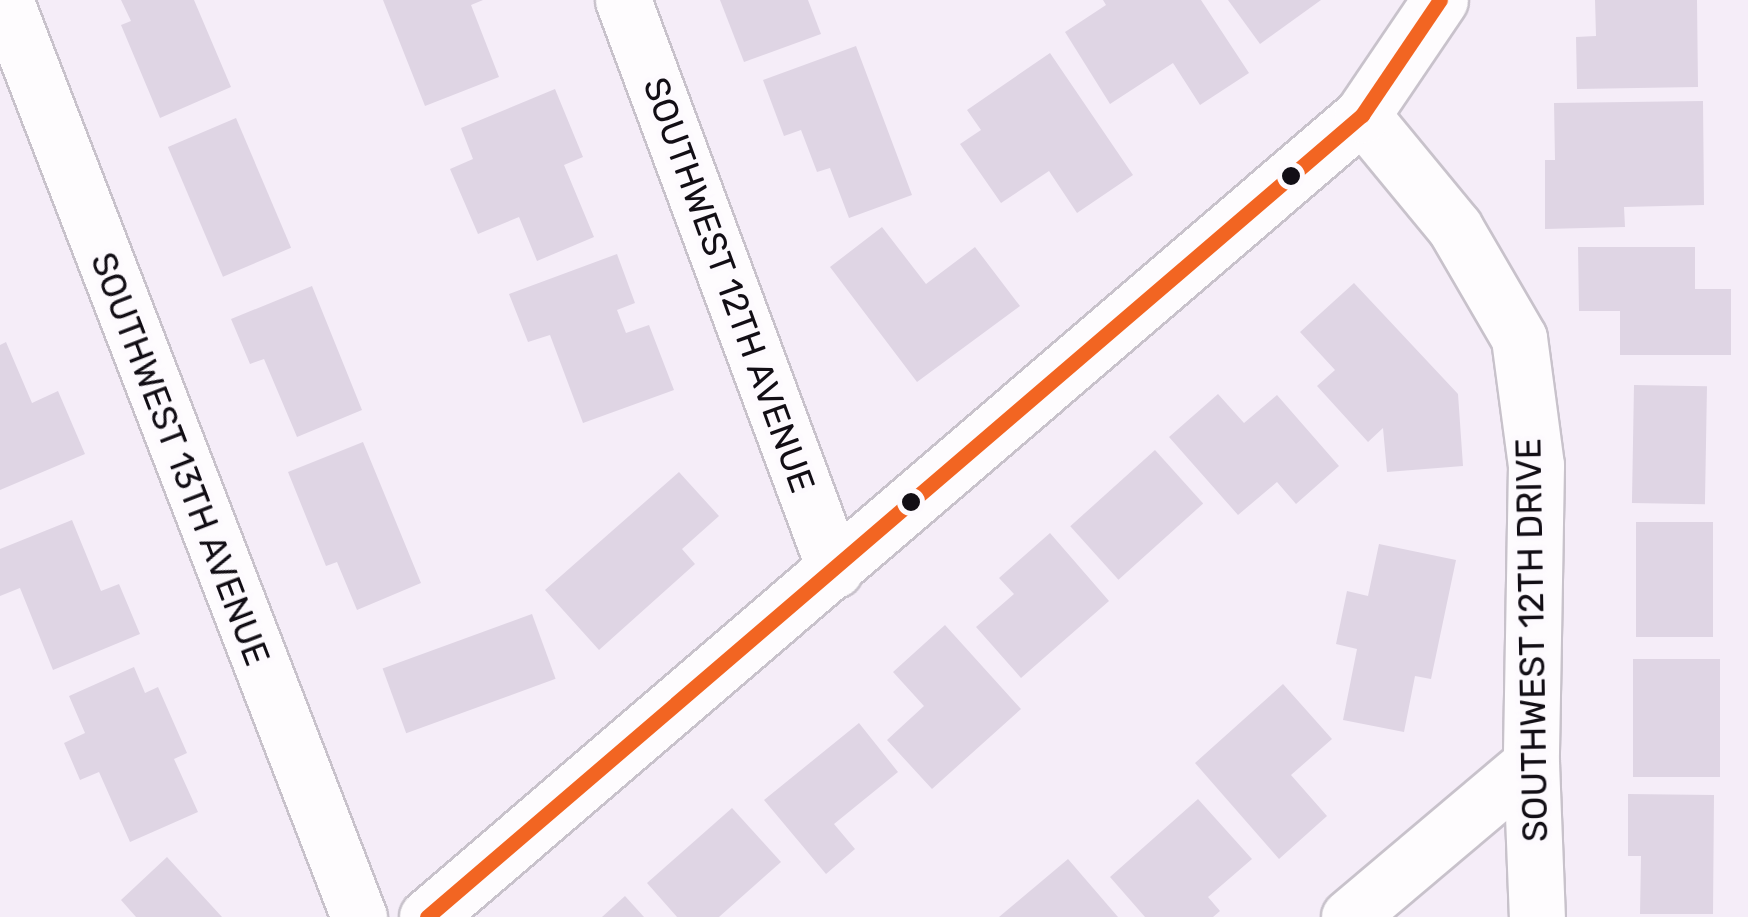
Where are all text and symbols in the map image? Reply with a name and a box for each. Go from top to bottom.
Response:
street label: SOUTHWEST 12TH AVENUE [634,71,824,499]
unlabelled marker [1281,166,1301,186]
street label: SOUTHWEST 13TH AVENUE [81,246,279,672]
street label: SOUTHWEST 12TH DRIVE [1507,437,1557,843]
unlabelled marker [901,492,921,512]

